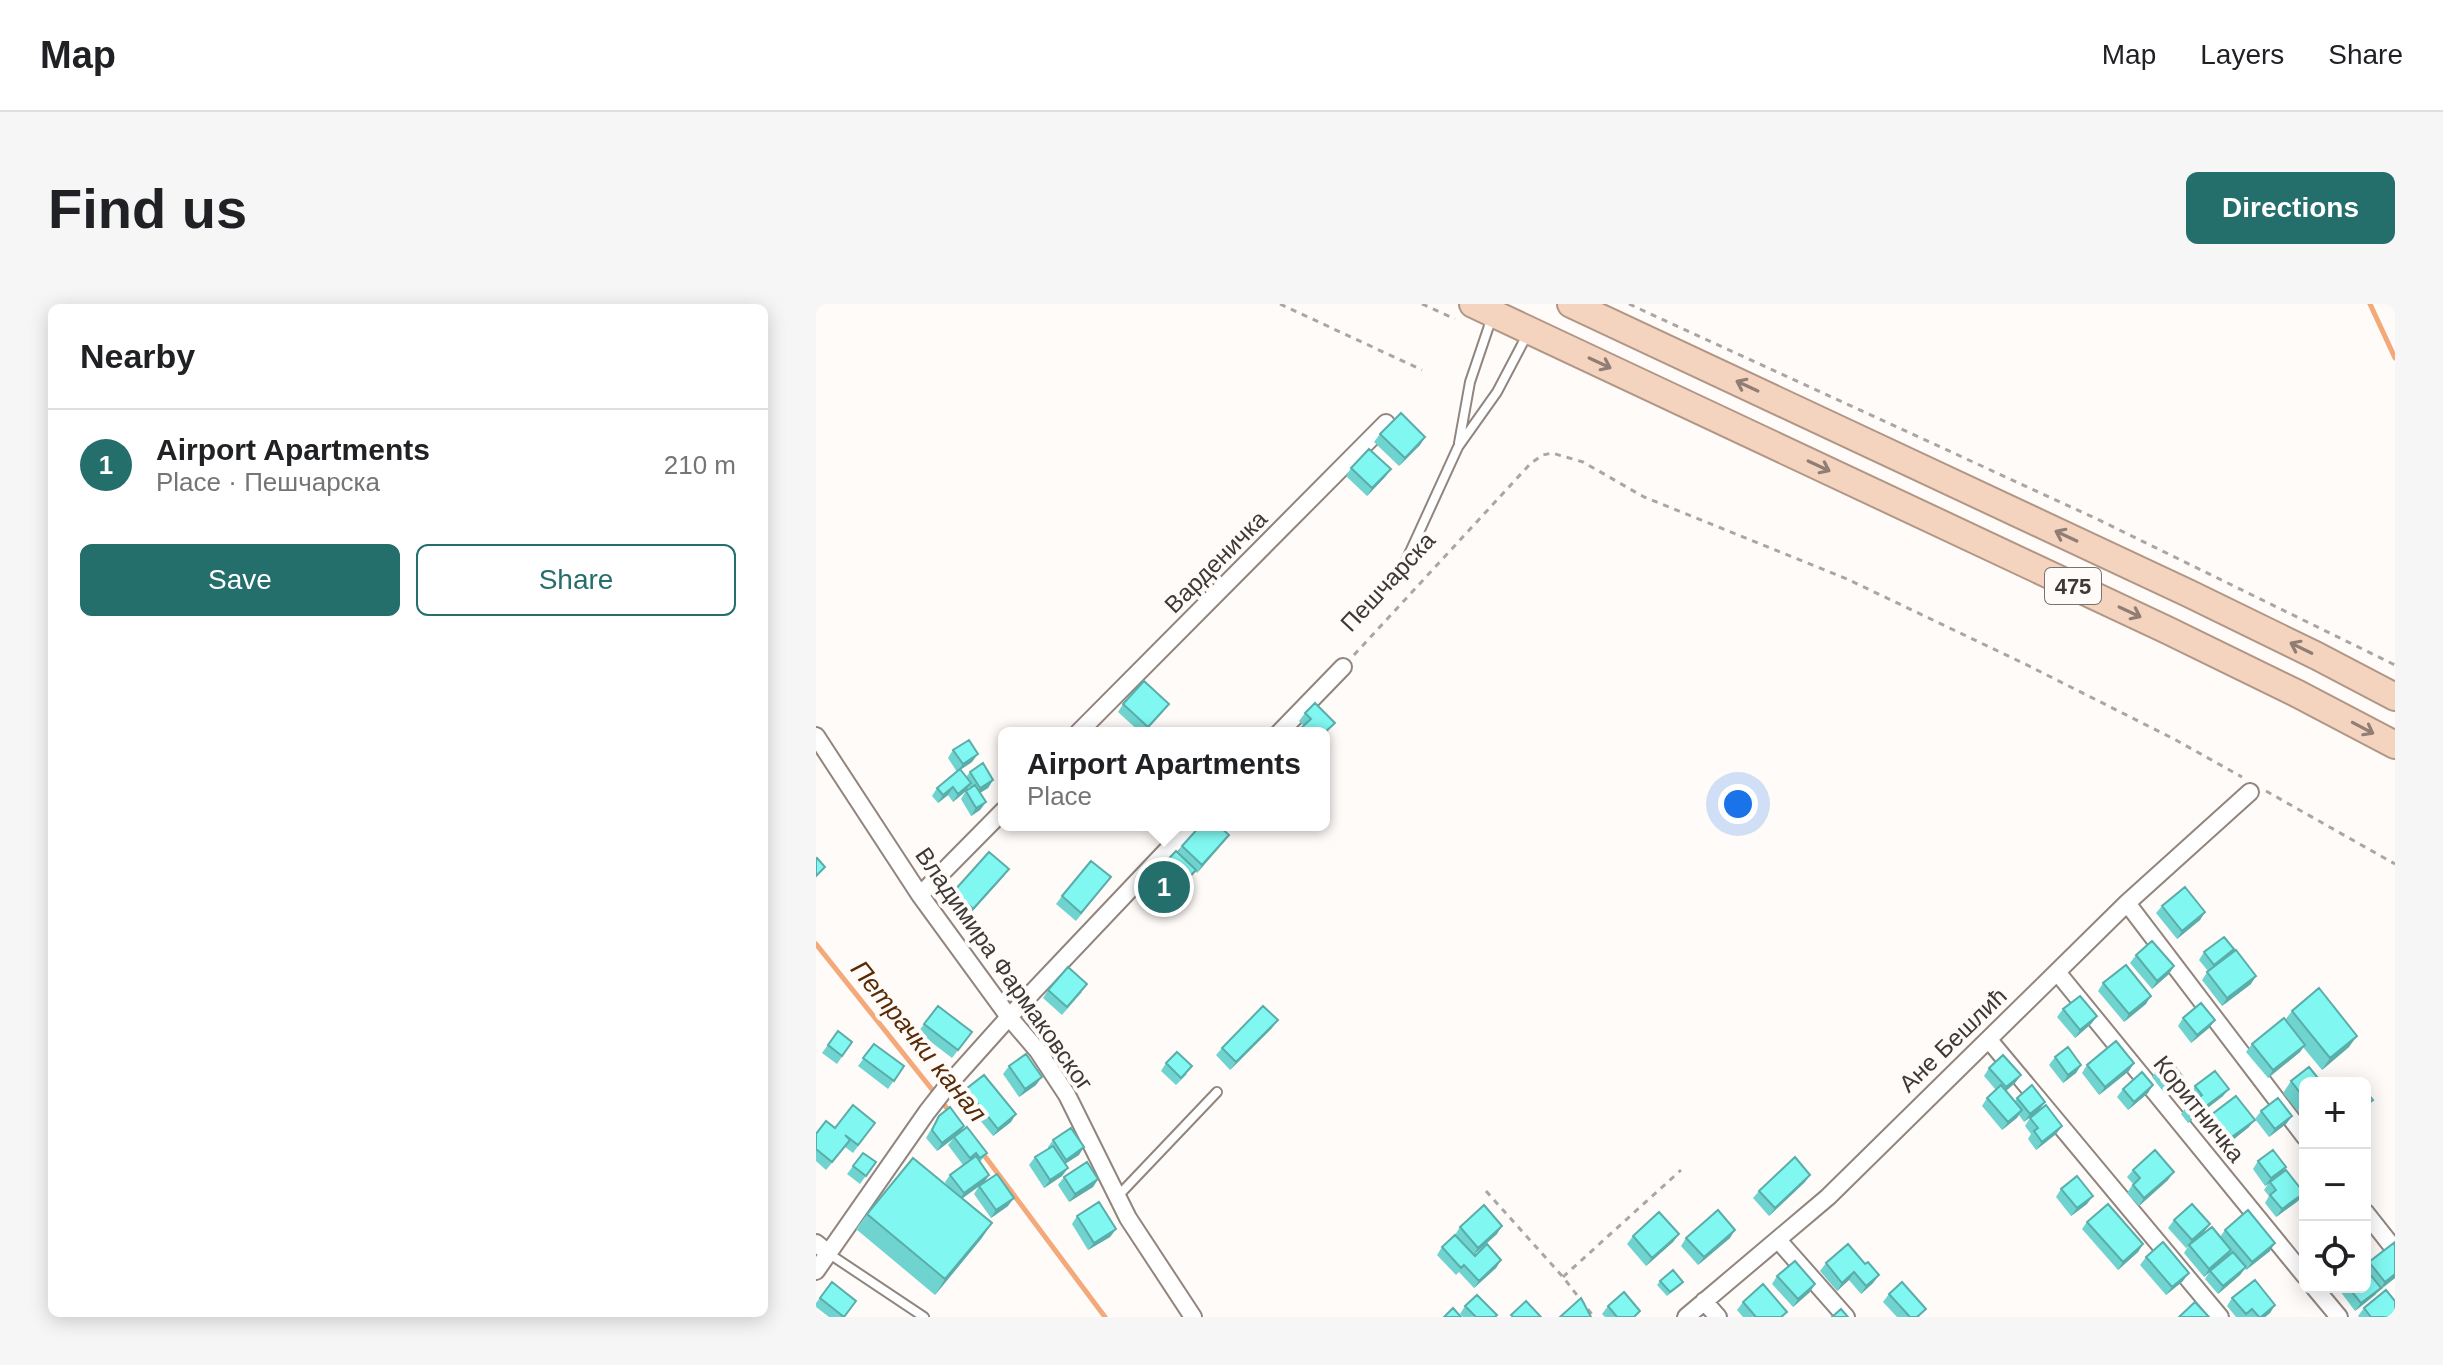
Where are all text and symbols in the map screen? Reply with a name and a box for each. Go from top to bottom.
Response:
text: Map [40,34,116,76]
text: Map [2102,39,2156,70]
text: Layers [2200,39,2284,70]
text: Share [2328,39,2403,70]
button: Directions [2186,172,2395,244]
text: Find us [48,177,247,240]
text: Nearby [80,337,195,375]
one-way arrow [1587,356,1611,371]
one-way arrow [1735,378,1759,393]
text: Airport Apartments [156,433,430,466]
text: 1 [99,450,113,480]
text: 210 m [664,450,736,480]
one-way arrow [1807,459,1831,474]
text: Place · Пешчарска [156,467,380,497]
street label: Варденичка [1159,505,1273,618]
street label: Пешчарска [1335,526,1441,637]
one-way arrow [2055,528,2079,543]
button: Save [80,544,400,616]
button: Share [416,544,736,616]
road number: 475 [2045,568,2101,604]
one-way arrow [2118,605,2142,620]
one-way arrow [2290,640,2314,655]
one-way arrow [2351,721,2374,737]
popup [998,727,1330,831]
text: Airport Apartments [1027,747,1301,780]
text: Place [1027,781,1092,811]
your location [1718,784,1758,824]
street label: Владимира Фармаковског [910,842,1099,1096]
pin: 1 [1138,857,1190,917]
water label: Петрачки канал [845,954,993,1128]
street label: Ане Бешлић [1893,982,2012,1097]
street label: Коритничка [2148,1050,2251,1168]
map controls [2299,1077,2371,1293]
button: + [2299,1077,2371,1149]
button: − [2299,1149,2371,1221]
button: locate [2299,1221,2371,1293]

